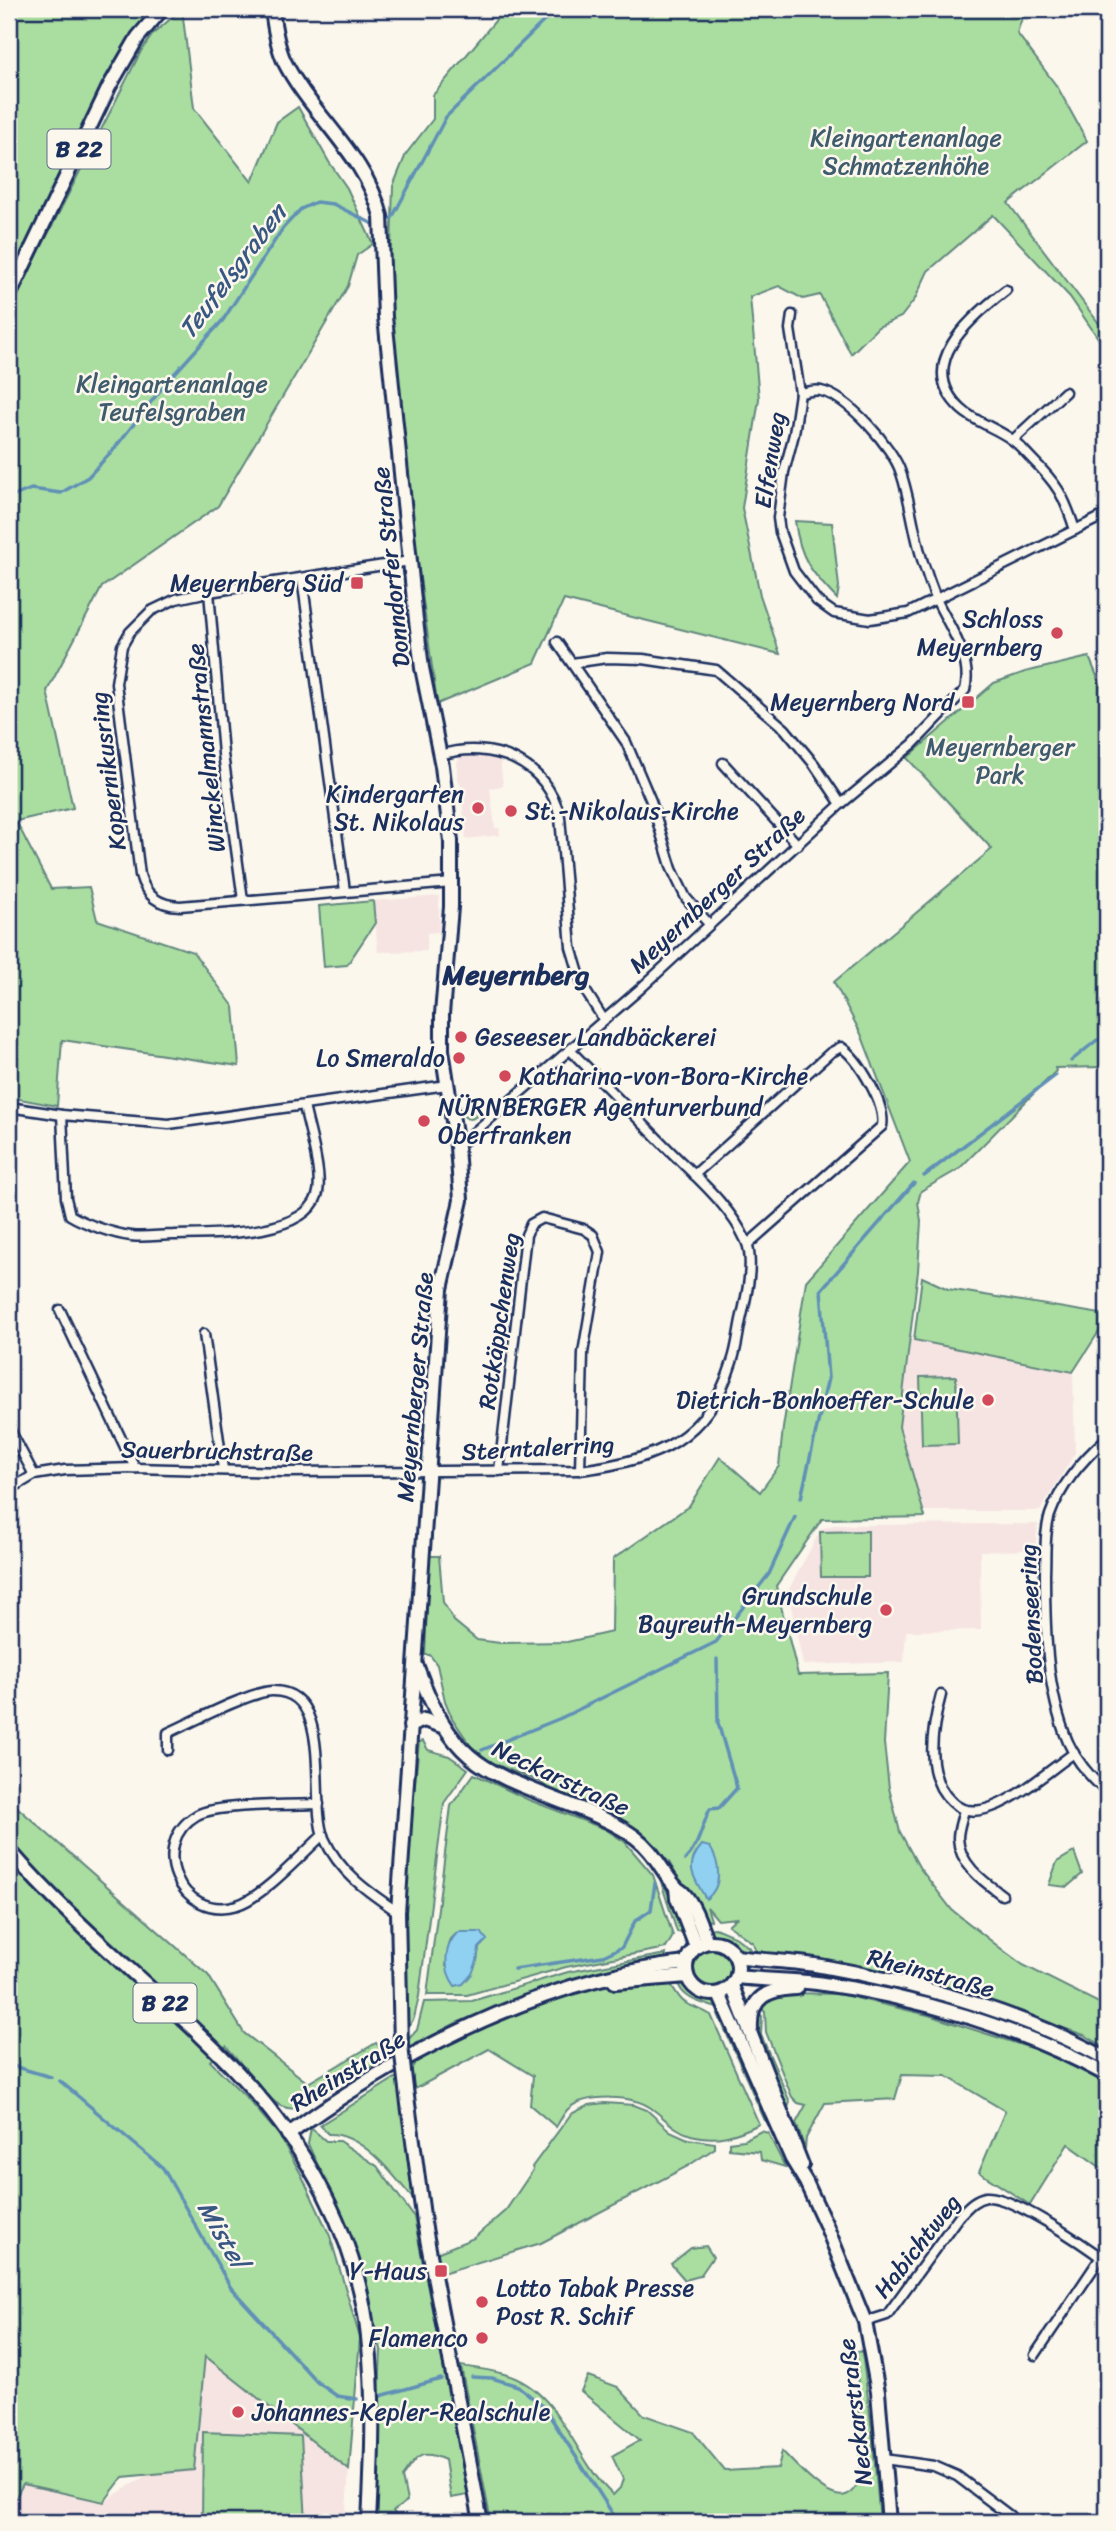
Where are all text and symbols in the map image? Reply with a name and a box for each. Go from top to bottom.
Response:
park label: Kleingartenanlage Schmatzenhöhe [810,117,1002,187]
road number: B 22 [48,130,110,168]
water label: Teufelsgraben [166,191,300,349]
park label: Kleingartenanlage Teufelsgraben [76,363,268,433]
street label: Elfenweg [742,409,798,511]
street label: Donndorfer Straße [360,465,422,669]
place label: Meyernberg Süd [170,562,345,604]
marker: Meyernberg Süd [349,575,365,591]
place label: Schloss Meyernberg [917,598,1043,668]
marker: Schloss Meyernberg [1049,625,1065,641]
street label: Winckelmannstraße [174,641,238,855]
place label: Meyernberg Nord [770,681,955,723]
street label: Kopernikusring [77,689,139,853]
marker: Meyernberg Nord [960,694,976,710]
park label: Meyernberger Park [926,726,1076,796]
place label: Kindergarten St. Nikolaus [326,773,465,843]
place label: St.-Nikolaus-Kirche [525,790,739,832]
street label: Meyernberger Straße [618,796,816,984]
marker: Kindergarten St. Nikolaus [470,800,486,816]
marker: St.-Nikolaus-Kirche [503,803,519,819]
district label: Meyernberg [441,950,590,999]
place label: Geseeser Landbäckerei [475,1016,717,1058]
marker: Geseeser Landbäckerei [453,1029,469,1045]
place label: Lo Smeraldo [316,1037,445,1079]
marker: Lo Smeraldo [451,1050,467,1066]
place label: Katharina-von-Bora-Kirche [519,1055,809,1097]
marker: Katharina-von-Bora-Kirche [497,1068,513,1084]
place label: NÜRNBERGER Agenturverbund Oberfranken [438,1086,764,1156]
marker: NÜRNBERGER Agenturverbund Oberfranken [416,1113,432,1129]
street label: Rotkäppchenweg [466,1230,532,1412]
street label: Meyernberger Straße [384,1270,446,1504]
place label: Dietrich-Bonhoeffer-Schule [676,1379,974,1421]
marker: Dietrich-Bonhoeffer-Schule [980,1392,996,1408]
street label: Sterntalerring [460,1423,616,1473]
street label: Sauerbruchstraße [121,1428,314,1474]
street label: Bodenseering [1006,1543,1056,1685]
place label: Grundschule Bayreuth-Meyernberg [638,1575,872,1645]
marker: Grundschule Bayreuth-Meyernberg [878,1602,894,1618]
street label: Neckarstraße [485,1728,637,1828]
street label: Rheinstraße [863,1936,999,2010]
road number: B 22 [134,1984,196,2022]
street label: Rheinstraße [282,2019,414,2123]
street label: Habichtweg [862,2184,972,2308]
water label: Mistel [185,2191,264,2282]
place label: Y-Haus [350,2250,428,2292]
marker: Y-Haus [433,2263,449,2279]
place label: Lotto Tabak Presse Post R. Schif [496,2267,694,2337]
marker: Lotto Tabak Presse Post R. Schif [474,2294,490,2310]
place label: Flamenco [368,2317,468,2359]
marker: Flamenco [474,2330,490,2346]
street label: Neckarstraße [825,2336,885,2488]
place label: Johannes-Kepler-Realschule [251,2391,551,2433]
marker: Johannes-Kepler-Realschule [230,2404,246,2420]

